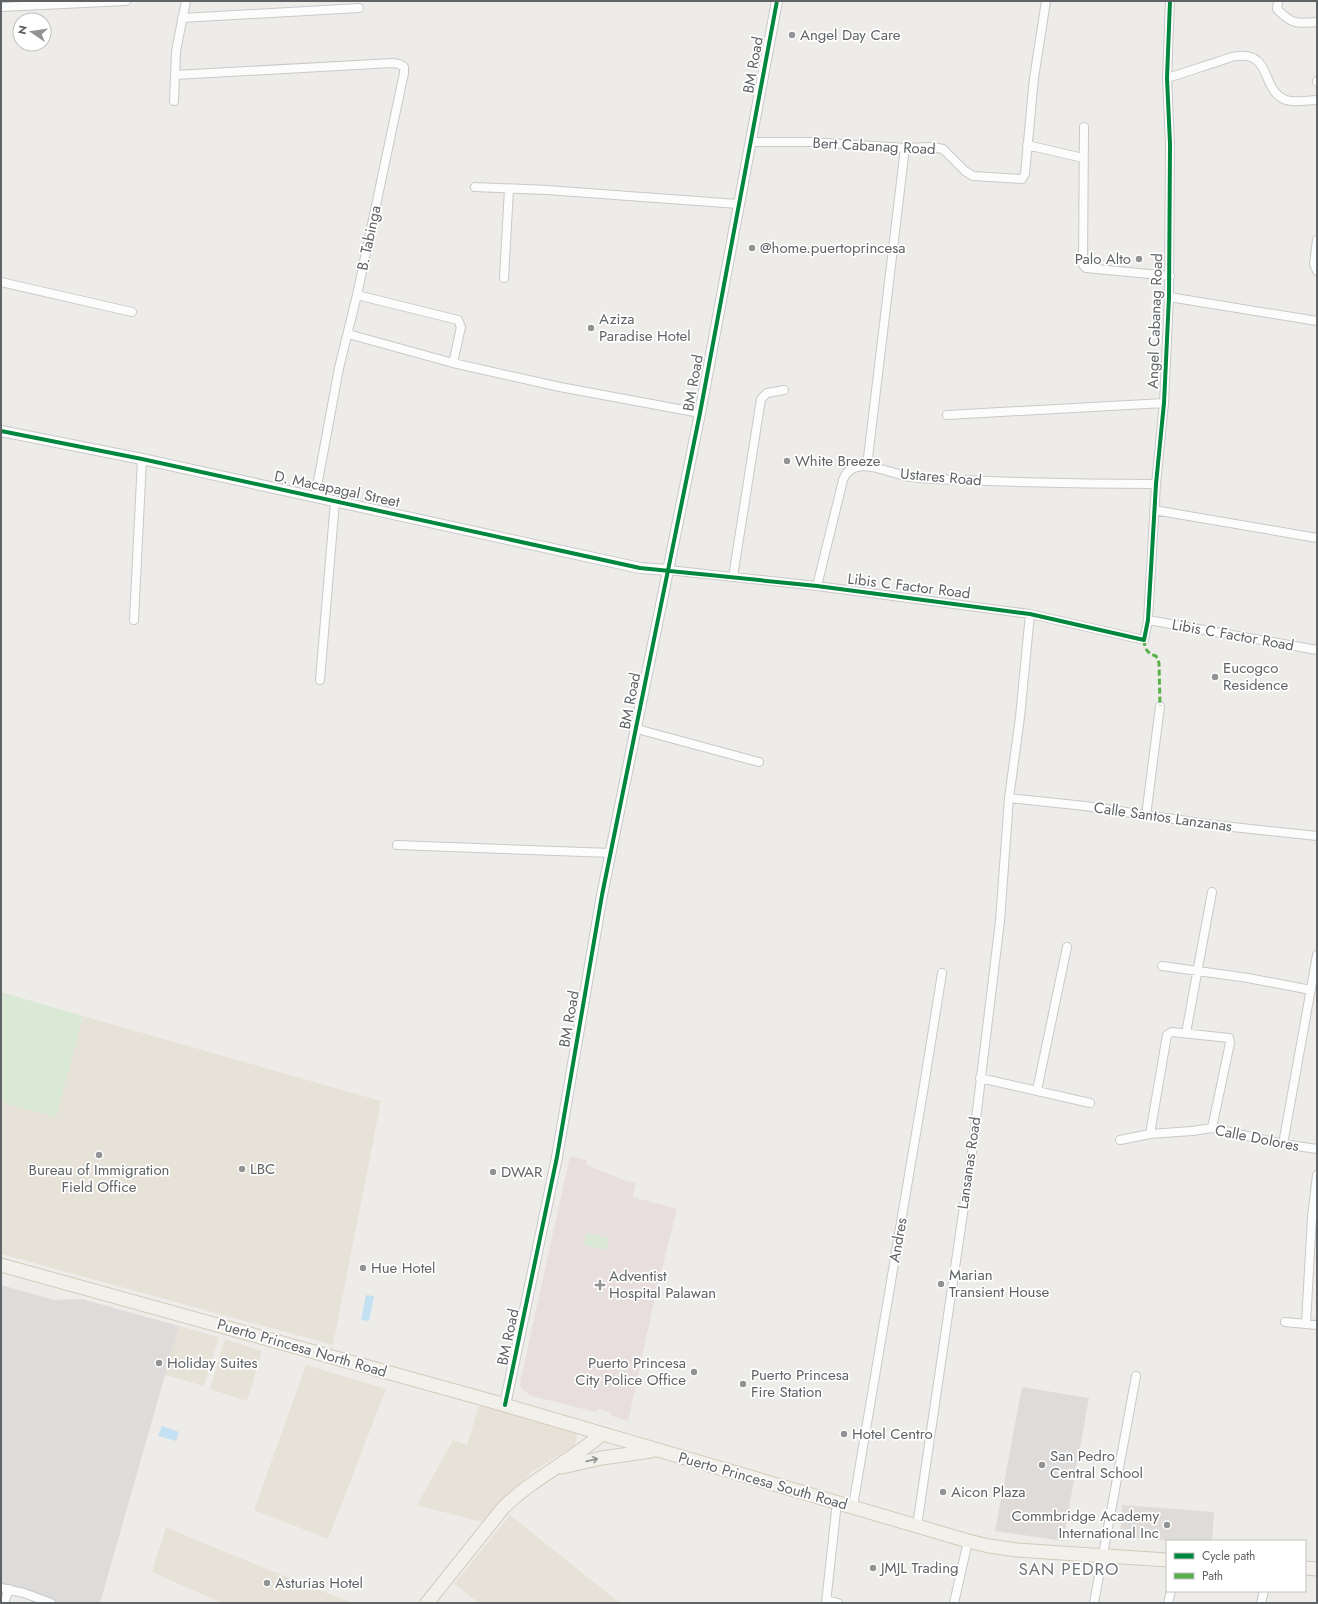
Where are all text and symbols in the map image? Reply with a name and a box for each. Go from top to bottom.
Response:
north arrow [12,12,52,52]
text: N [13,24,31,36]
place label: Angel Day Care [800,24,901,46]
marker: Angel Day Care [787,30,797,40]
street label: BM Road [737,35,769,95]
street label: Bert Cabanag Road [812,132,936,160]
street label: B. Tabinga [351,203,387,273]
place label: @home.puertoprincesa [760,237,906,259]
marker: @home.puertoprincesa [747,243,757,253]
place label: Palo Alto [1075,248,1131,270]
street label: Angel Cabanag Road [1142,253,1168,389]
marker: Palo Alto [1134,254,1144,264]
place label: Aziza Paradise Hotel [599,308,691,347]
marker: Aziza Paradise Hotel [586,323,596,333]
street label: BM Road [677,353,709,413]
place label: White Breeze [795,450,881,472]
marker: White Breeze [782,456,792,466]
street label: Ustares Road [899,462,983,492]
street label: D. Macapagal Street [272,465,402,513]
street label: Libis C Factor Road [846,568,972,604]
street label: Libis C Factor Road [1170,613,1296,657]
place label: Eucogco Residence [1223,657,1288,696]
street label: BM Road [614,671,646,731]
marker: Eucogco Residence [1210,672,1220,682]
street label: Calle Santos Lanzanas [1092,796,1234,838]
street label: BM Road [553,989,585,1049]
street label: Lansanas Road [952,1115,986,1211]
street label: Calle Dolores [1213,1119,1301,1157]
marker: Bureau of Immigration Field Office [94,1150,104,1160]
place label: LBC [250,1158,275,1180]
place label: Bureau of Immigration Field Office [29,1159,169,1198]
place label: DWAR [501,1161,543,1183]
marker: LBC [237,1164,247,1174]
marker: DWAR [488,1167,498,1177]
street label: Andres [883,1216,913,1264]
place label: Hue Hotel [371,1257,436,1279]
marker: Hue Hotel [358,1263,368,1273]
place label: Marian Transient House [949,1264,1049,1303]
place label: Adventist Hospital Palawan [609,1265,716,1304]
marker: Adventist Hospital Palawan [594,1279,606,1291]
marker: Marian Transient House [936,1279,946,1289]
street label: BM Road [491,1307,525,1367]
street label: Puerto Princesa North Road [214,1313,390,1383]
place label: Holiday Suites [167,1352,257,1374]
place label: Puerto Princesa City Police Office [575,1352,686,1391]
marker: Holiday Suites [154,1358,164,1368]
place label: Puerto Princesa Fire Station [751,1364,849,1403]
marker: Puerto Princesa City Police Office [689,1367,699,1377]
marker: Puerto Princesa Fire Station [738,1379,748,1389]
place label: Hotel Centro [852,1423,933,1445]
marker: Hotel Centro [839,1429,849,1439]
place label: San Pedro Central School [1050,1445,1143,1484]
street label: Puerto Princesa South Road [676,1446,850,1516]
one-way arrow [585,1456,598,1464]
marker: San Pedro Central School [1037,1460,1047,1470]
place label: Aicon Plaza [951,1481,1026,1503]
marker: Aicon Plaza [938,1487,948,1497]
place label: Commbridge Academy International Inc [1011,1505,1159,1544]
marker: Commbridge Academy International Inc [1162,1520,1172,1530]
legend [1166,1540,1306,1592]
text: Cycle path [1202,1547,1255,1565]
place label: JMJL Trading [879,1557,959,1579]
district label: SAN PEDRO [1019,1557,1120,1581]
marker: JMJL Trading [868,1563,878,1573]
text: Path [1202,1567,1223,1585]
place label: Asturias Hotel [275,1572,363,1594]
marker: Asturias Hotel [262,1578,272,1588]

